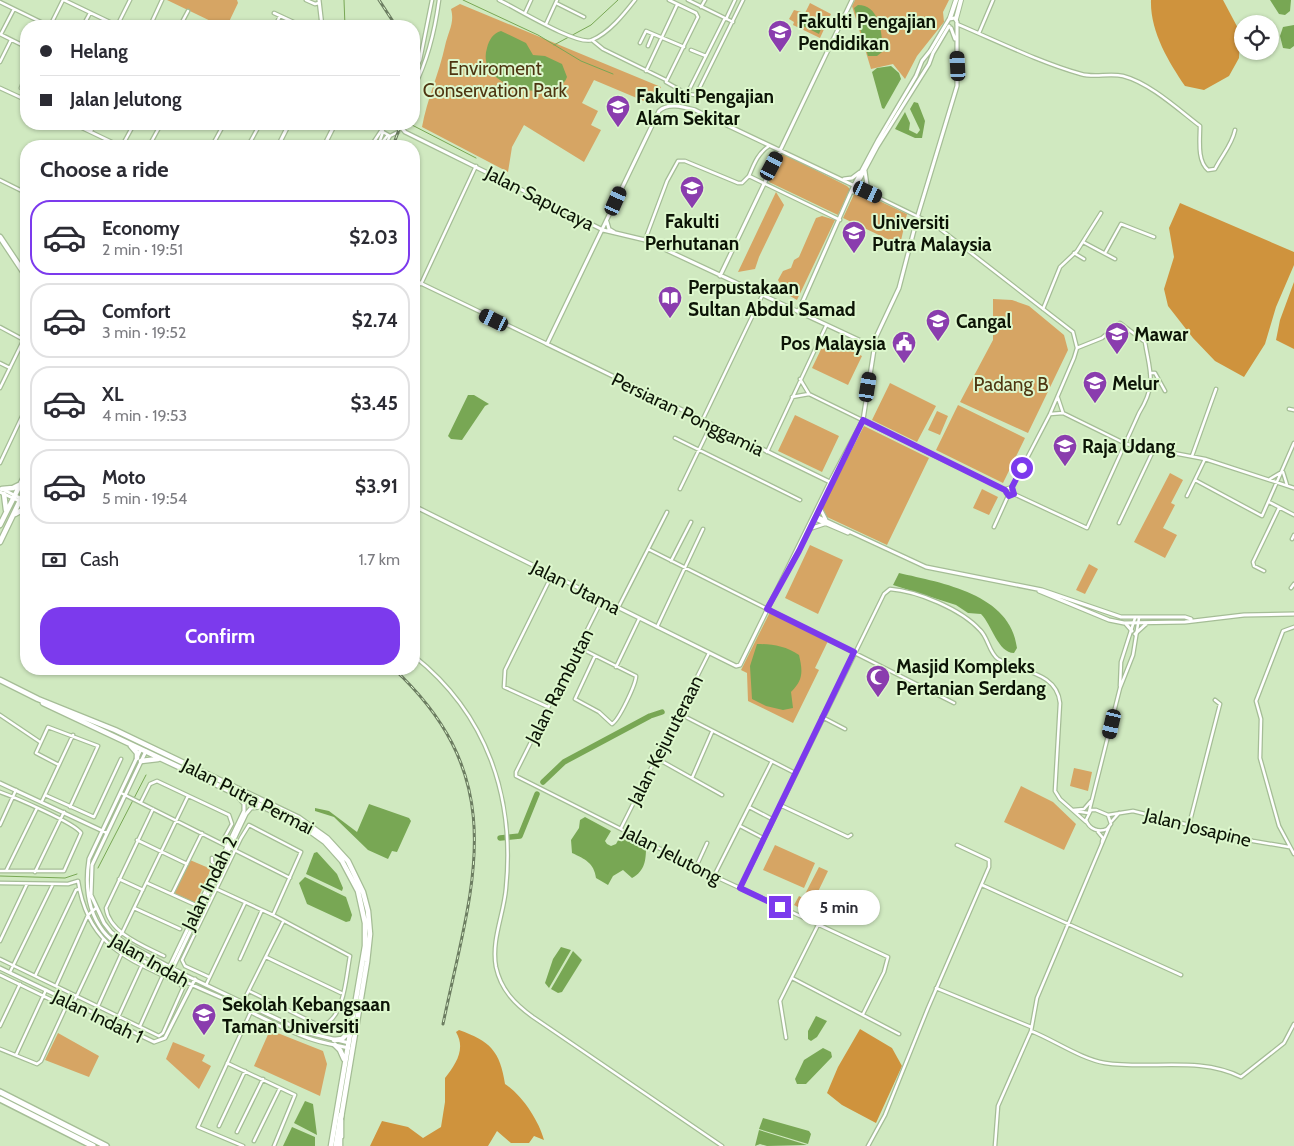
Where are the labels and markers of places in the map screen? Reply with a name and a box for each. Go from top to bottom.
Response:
place label: Fakulti Pengajian Pendidikan [798,10,936,55]
school or university icon: Fakulti Pengajian Pendidikan [767,19,793,53]
place label: Fakulti Pengajian Alam Sekitar [636,85,774,130]
school or university icon: Fakulti Pengajian Alam Sekitar [605,94,631,128]
school or university icon: Fakulti Perhutanan [679,175,705,209]
place label: Fakulti Perhutanan [645,210,739,255]
place label: Universiti Putra Malaysia [872,211,992,256]
school or university icon: Universiti Putra Malaysia [841,220,867,254]
place label: Perpustakaan Sultan Abdul Samad [688,276,856,321]
library icon: Perpustakaan Sultan Abdul Samad [657,285,683,319]
school or university icon: Cangal [925,308,951,342]
place label: Cangal [956,310,1012,333]
school or university icon: Mawar [1104,321,1130,355]
place label: Mawar [1134,323,1189,346]
public building icon: Pos Malaysia [891,330,917,364]
place label: Pos Malaysia [780,332,887,355]
school or university icon: Melur [1082,370,1108,404]
place label: Melur [1112,372,1160,395]
school or university icon: Raja Udang [1052,433,1078,467]
place label: Raja Udang [1082,435,1176,458]
place label: Masjid Kompleks Pertanian Serdang [896,655,1046,700]
mosque icon: Masjid Kompleks Pertanian Serdang [865,664,891,698]
place label: Sekolah Kebangsaan Taman Universiti [222,993,390,1038]
school or university icon: Sekolah Kebangsaan Taman Universiti [191,1002,217,1036]

